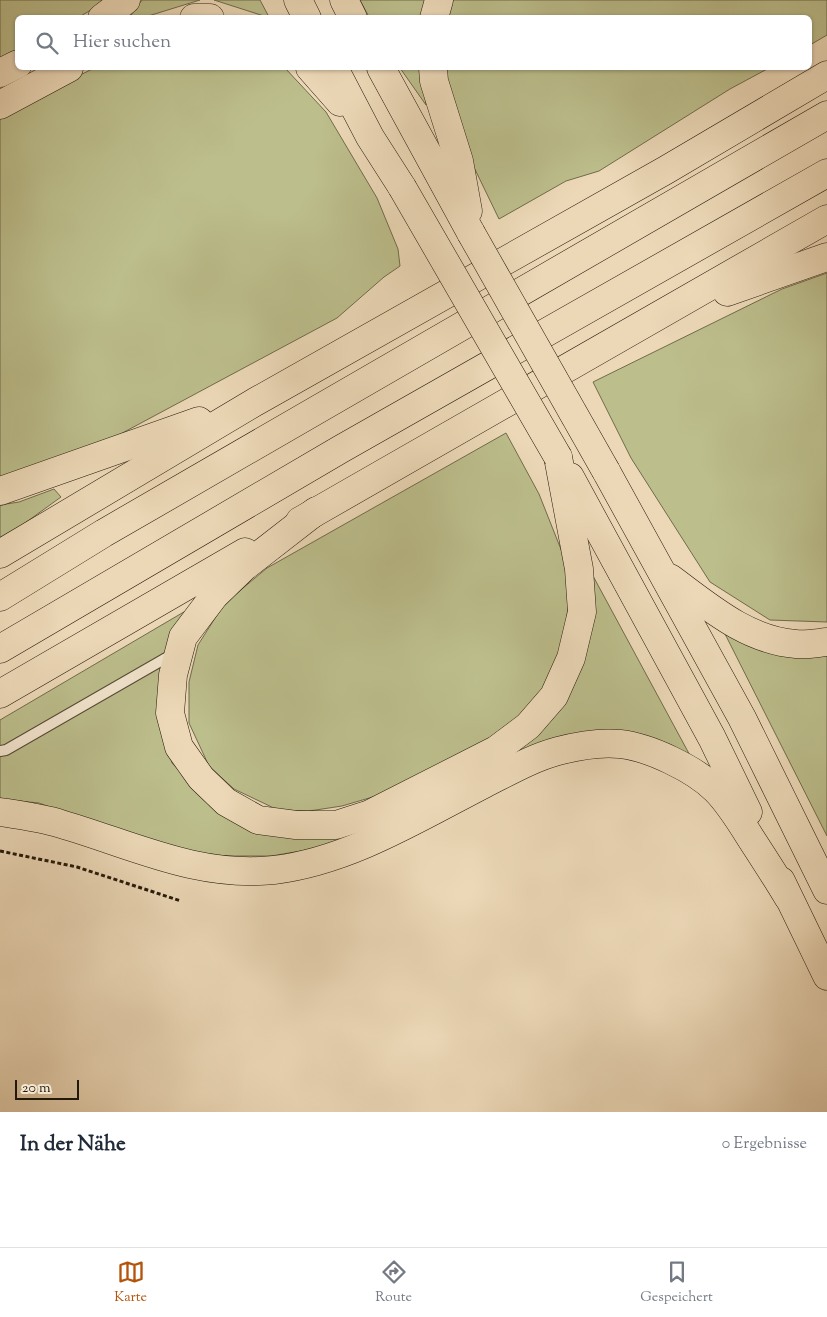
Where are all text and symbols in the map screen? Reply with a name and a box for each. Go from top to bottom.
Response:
search box [15,15,812,70]
icon: search [33,29,61,57]
text: Hier suchen [73,29,171,56]
scale bar [15,1077,79,1100]
text: 20 m [22,1079,51,1099]
text: In der Nähe [20,1130,126,1160]
text: 0 Ergebnisse [722,1133,807,1156]
tab: Karte [114,1258,147,1308]
tab: Route [375,1258,412,1308]
tab: Gespeichert [640,1258,713,1308]

